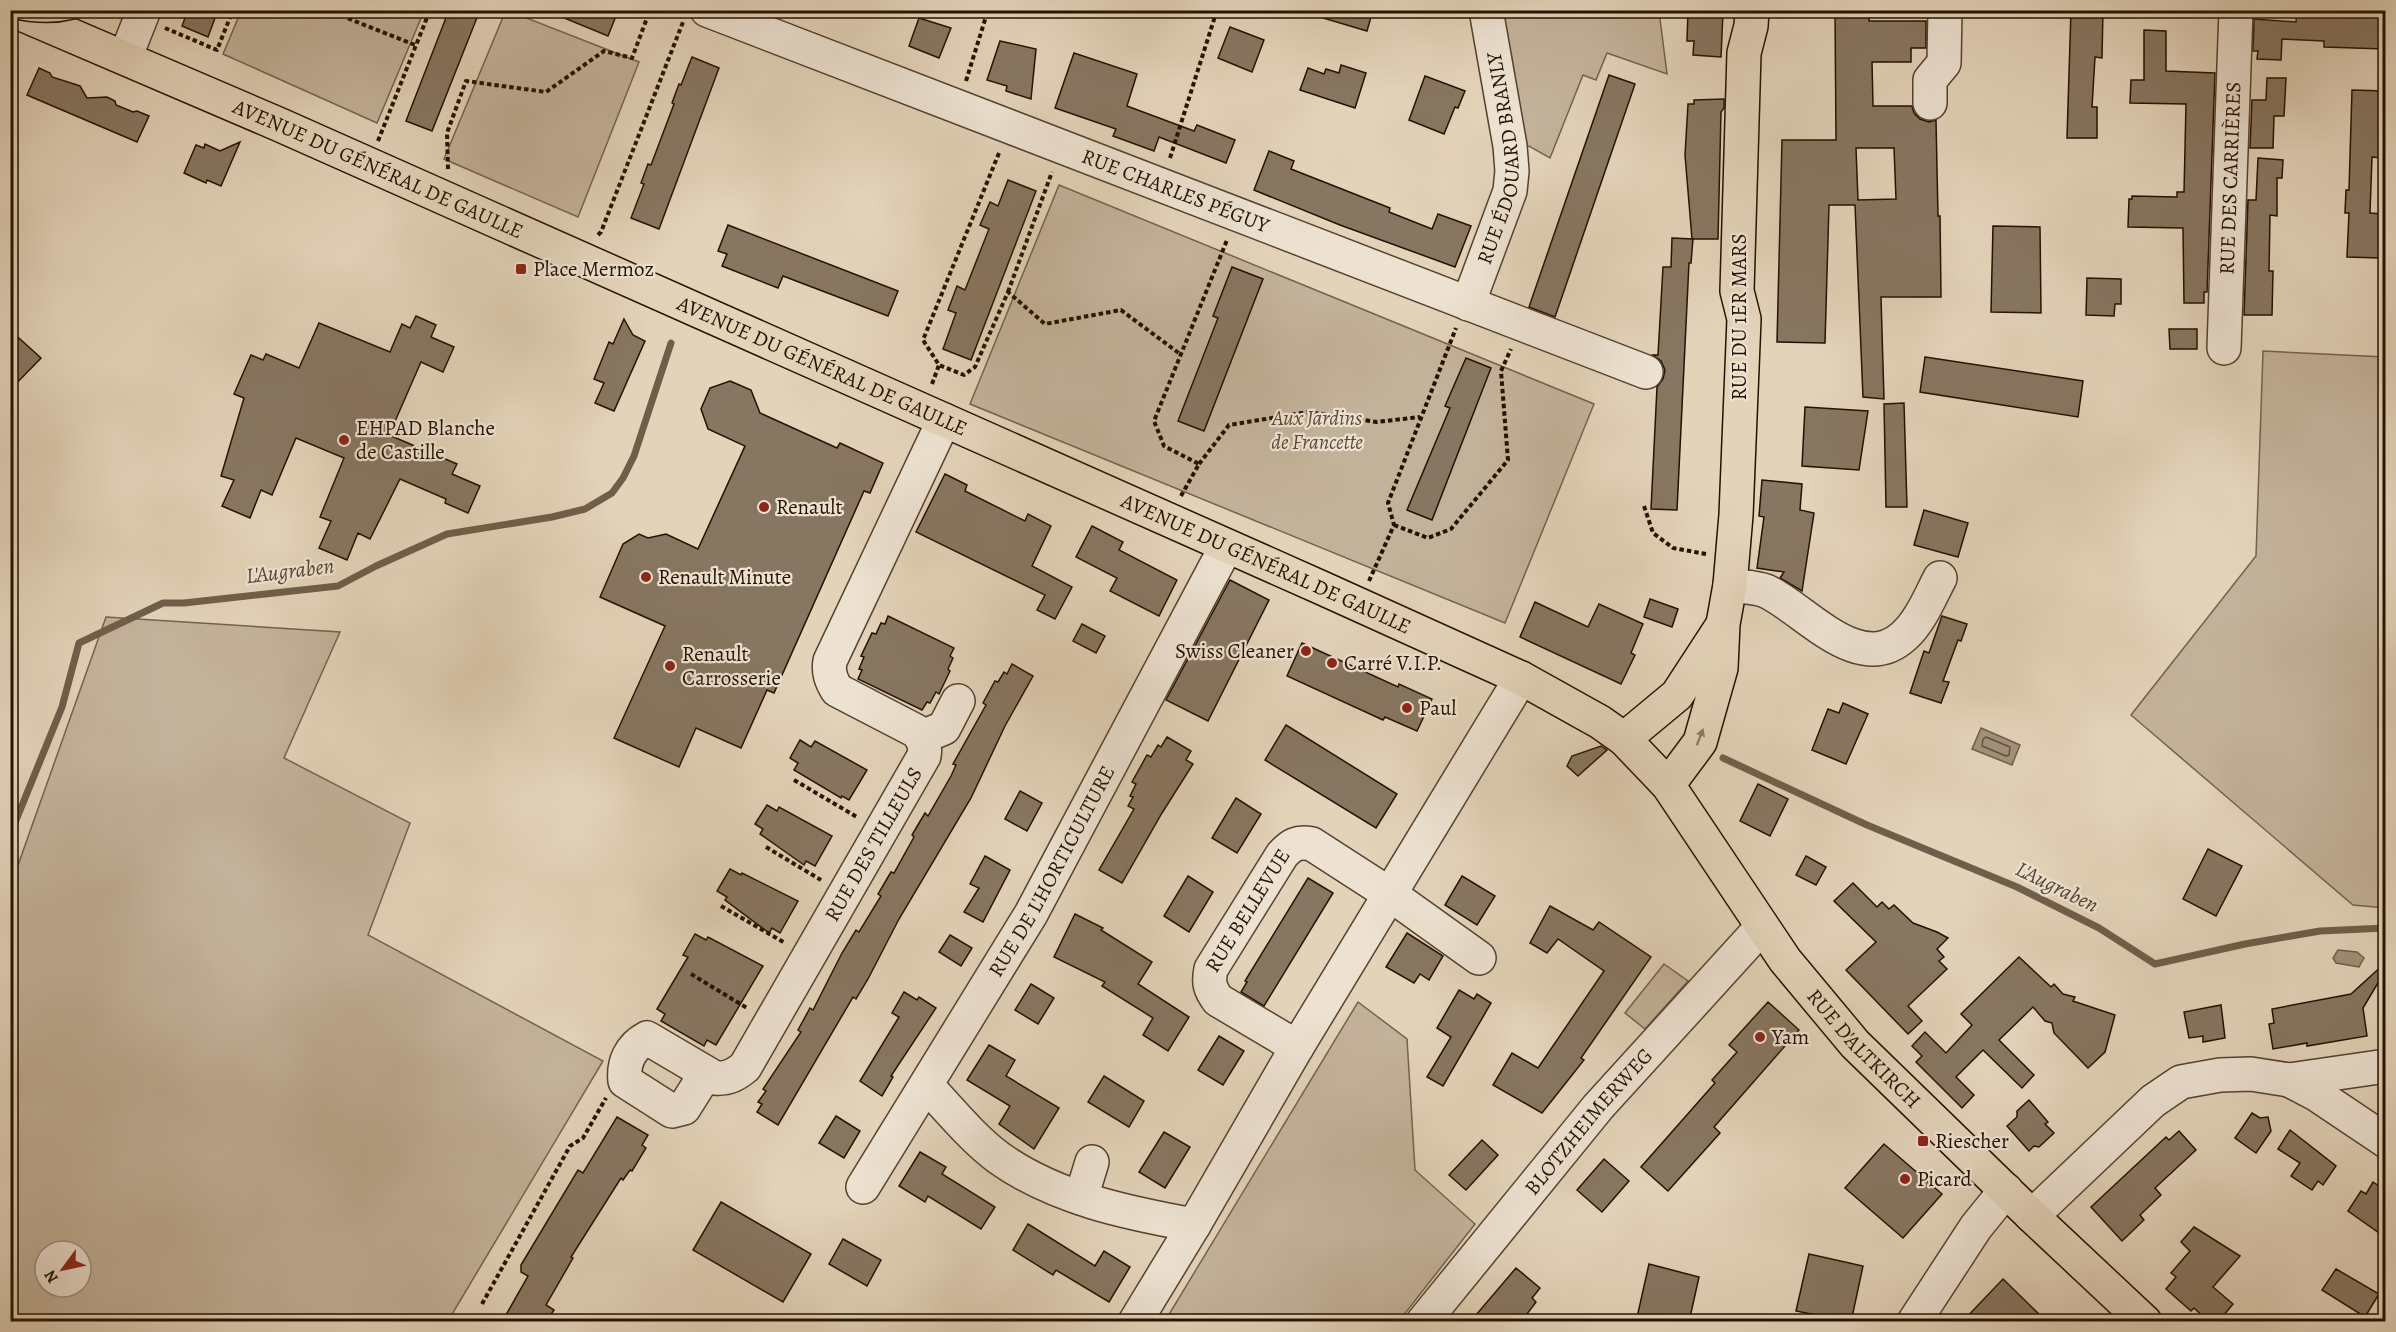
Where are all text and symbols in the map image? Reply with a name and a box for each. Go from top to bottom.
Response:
street label: RUE ÉDOUARD BRANLY [1470,50,1526,268]
street label: RUE DES CARRIÈRES [2213,81,2247,275]
street label: AVENUE DU GÉNÉRAL DE GAULLE [228,92,528,245]
street label: RUE CHARLES PÉGUY [1078,142,1274,240]
street label: RUE DU 1ER MARS [1725,233,1753,401]
place label: Place Mermoz [533,255,654,283]
marker: Place Mermoz [514,262,528,276]
street label: AVENUE DU GÉNÉRAL DE GAULLE [672,289,972,443]
park label: Aux Jardins de Francette [1271,404,1363,456]
place label: EHPAD Blanche de Castille [356,414,495,466]
marker: EHPAD Blanche de Castille [337,433,351,447]
street label: AVENUE DU GÉNÉRAL DE GAULLE [1116,486,1416,640]
place label: Renault [776,493,842,521]
marker: Renault [757,500,771,514]
water label: L'Augraben [244,551,336,591]
place label: Renault Minute [658,563,791,591]
marker: Renault Minute [639,570,653,584]
place label: Swiss Cleaner [1175,637,1294,665]
place label: Renault Carrosserie [682,640,781,692]
marker: Swiss Cleaner [1299,644,1313,658]
place label: Carré V.I.P. [1344,649,1442,677]
marker: Carré V.I.P. [1325,656,1339,670]
marker: Renault Carrosserie [663,659,677,673]
place label: Paul [1419,694,1456,722]
marker: Paul [1400,701,1414,715]
one-way arrow [1696,728,1706,746]
street label: RUE DE L'HORTICULTURE [982,761,1121,982]
street label: RUE DES TILLEULS [818,762,929,926]
street label: RUE BELLEVUE [1198,843,1297,978]
water label: L'Augraben [2011,854,2104,920]
street label: RUE D'ALTKIRCH [1801,983,1927,1115]
place label: Yam [1771,1023,1809,1051]
marker: Yam [1753,1030,1767,1044]
street label: BLOTZHEIMERWEG [1518,1042,1659,1201]
place label: Riescher [1935,1127,2009,1155]
marker: Riescher [1916,1134,1930,1148]
place label: Picard [1917,1165,1973,1193]
marker: Picard [1898,1172,1912,1186]
north arrow [33,1239,93,1299]
text: N [39,1265,64,1288]

